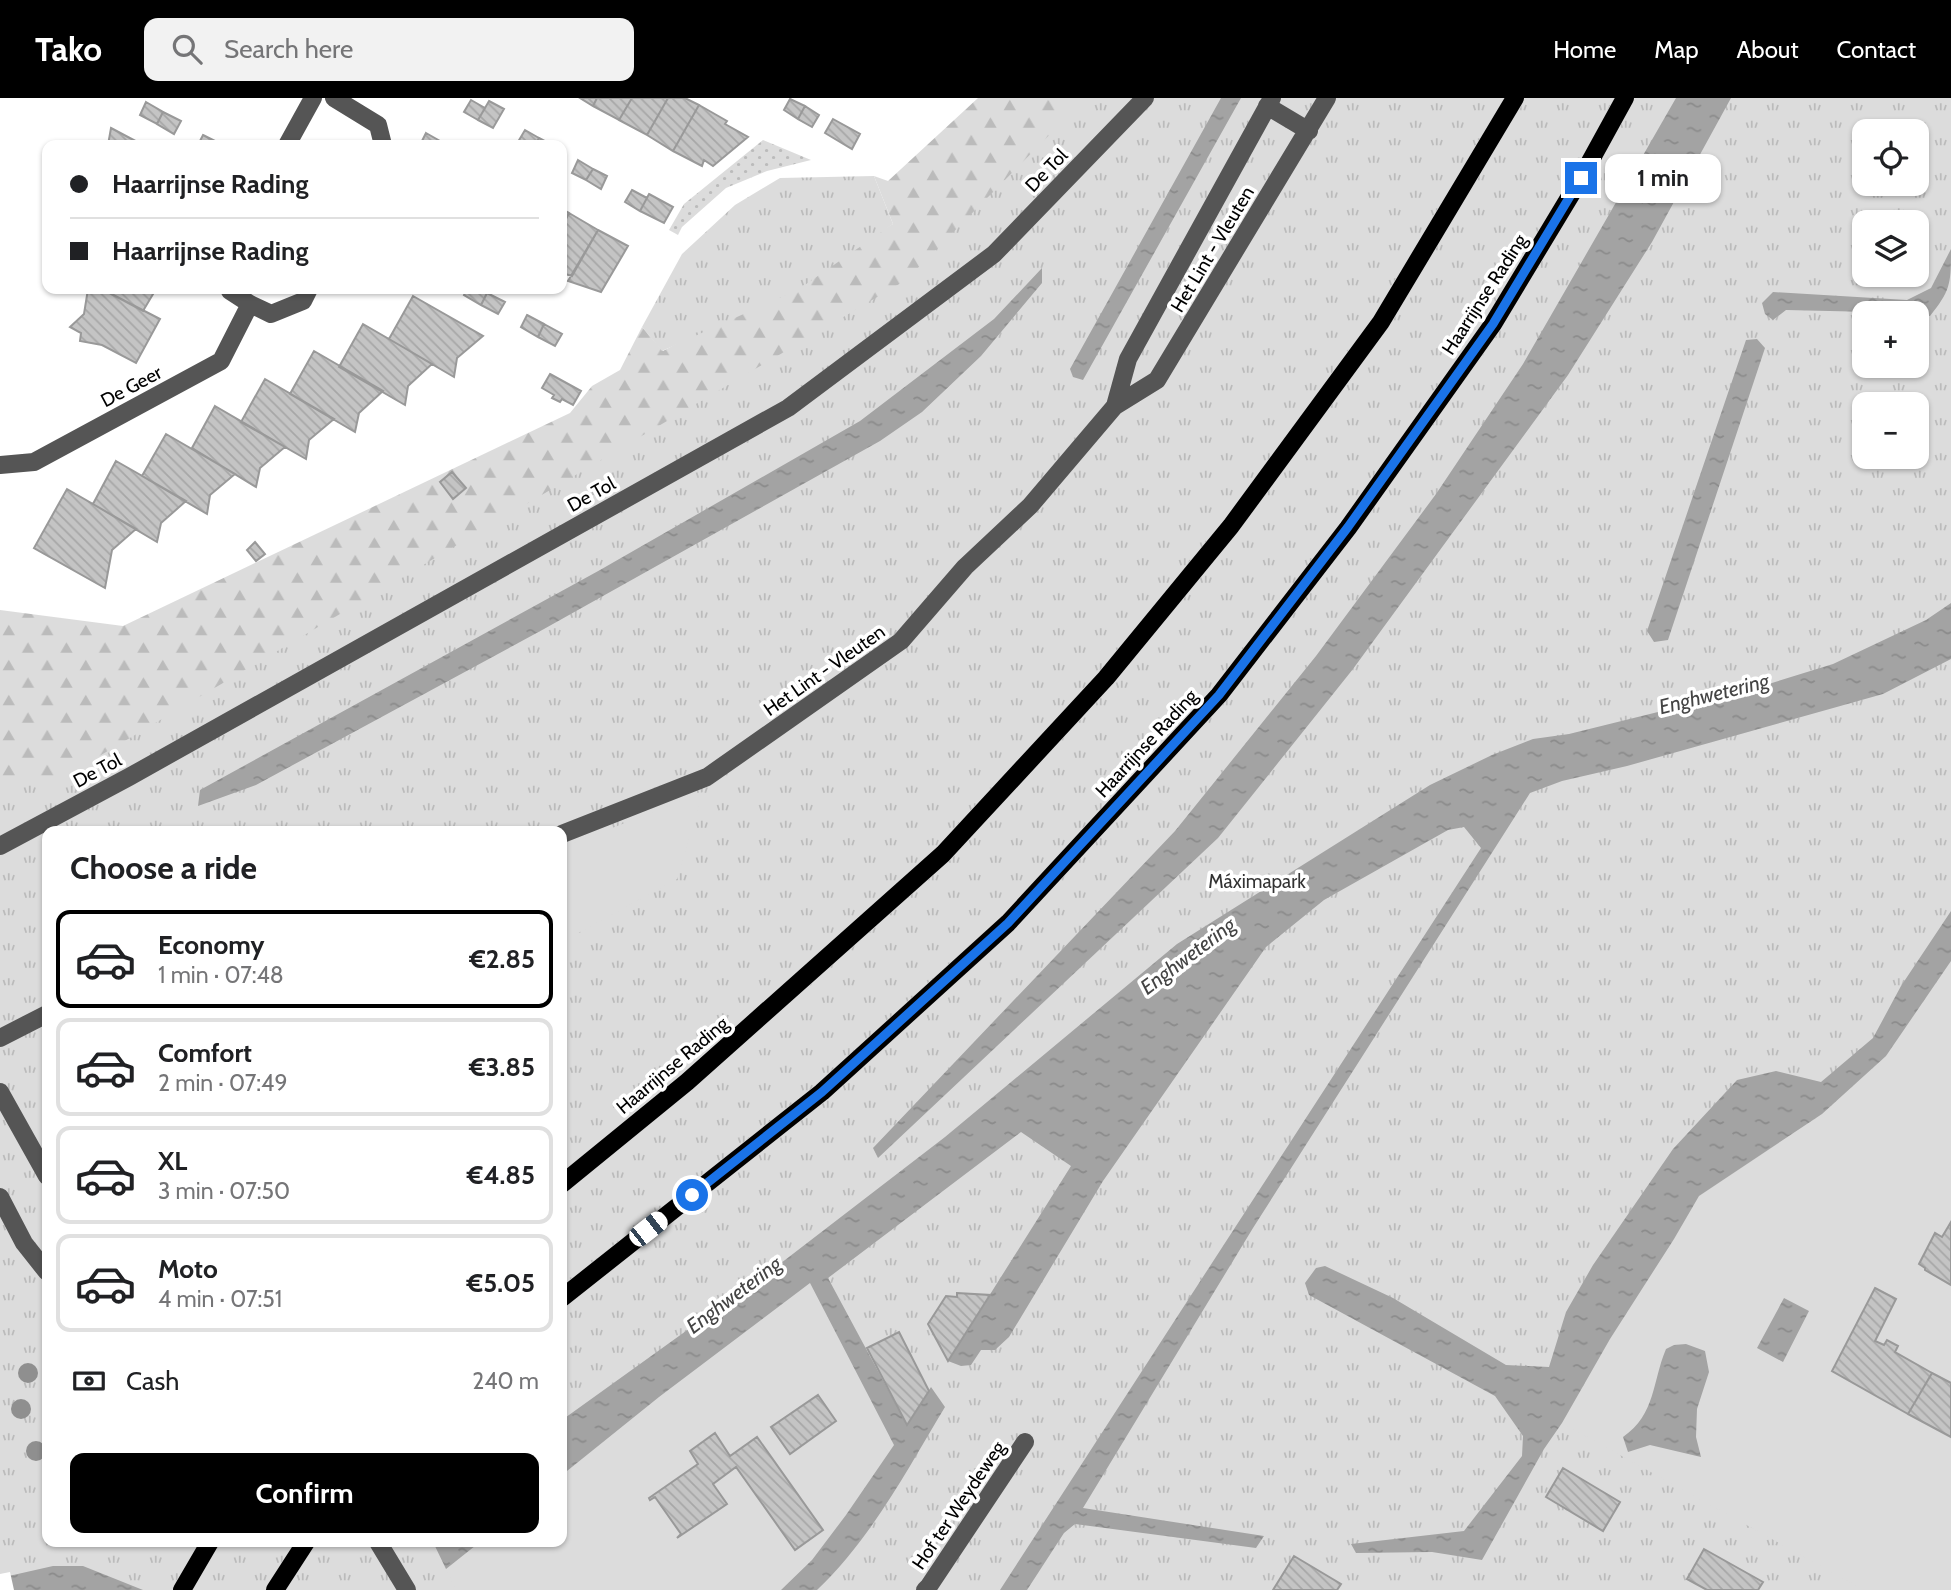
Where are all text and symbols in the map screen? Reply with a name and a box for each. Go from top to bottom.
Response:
search box [144,18,634,81]
text: Tako [35,29,102,69]
icon: search [168,30,206,68]
text: Search here [224,33,353,65]
text: Home [1553,35,1616,64]
text: Map [1654,35,1699,64]
text: About [1737,35,1799,64]
text: Contact [1837,35,1916,64]
map controls [1852,119,1929,469]
button: locate [1852,119,1929,196]
street label: De Tol [1020,144,1073,197]
callout: 1 min [1606,154,1721,202]
route end [1565,162,1597,194]
text: 1 min [1637,164,1689,192]
text: Haarrijnse Rading [112,168,308,200]
street label: Het Lint - Vleuten [1166,182,1259,316]
button: layers [1852,210,1929,287]
street label: Haarrijnse Rading [1437,229,1532,359]
text: Haarrijnse Rading [112,235,308,267]
button: + [1852,301,1929,378]
street label: De Geer [97,361,166,412]
button: − [1852,392,1929,469]
street label: De Tol [563,472,620,517]
street label: Het Lint - Vleuten [759,620,889,721]
water label: Enghwetering [1656,667,1773,719]
street label: Haarrijnse Rading [1090,684,1203,802]
street label: De Tol [69,748,126,793]
text: Choose a ride [70,848,257,887]
park label: Máximapark [1208,870,1306,893]
water label: Enghwetering [1135,911,1241,999]
icon: car [74,928,137,991]
text: Economy [158,929,264,961]
text: €2.85 [469,943,535,975]
text: 1 min · 07:48 [158,961,284,989]
street label: Haarrijnse Rading [612,1012,733,1119]
icon: car [74,1036,137,1099]
text: Comfort [158,1037,252,1069]
text: €3.85 [469,1051,535,1083]
text: 2 min · 07:49 [158,1069,287,1097]
icon: car [74,1144,137,1207]
text: XL [158,1145,187,1177]
text: €4.85 [467,1159,535,1191]
text: 3 min · 07:50 [158,1177,290,1205]
route start [676,1179,708,1211]
car [625,1208,672,1250]
water label: Enghwetering [681,1250,787,1338]
icon: car [74,1252,137,1315]
text: Moto [158,1253,218,1285]
text: €5.05 [467,1267,535,1299]
text: 4 min · 07:51 [158,1285,282,1313]
icon: cash [70,1362,108,1400]
text: Cash [126,1365,179,1397]
text: 240 m [472,1367,539,1395]
street label: Hof ter Weydeweg [907,1436,1010,1574]
button: Confirm [70,1453,539,1533]

